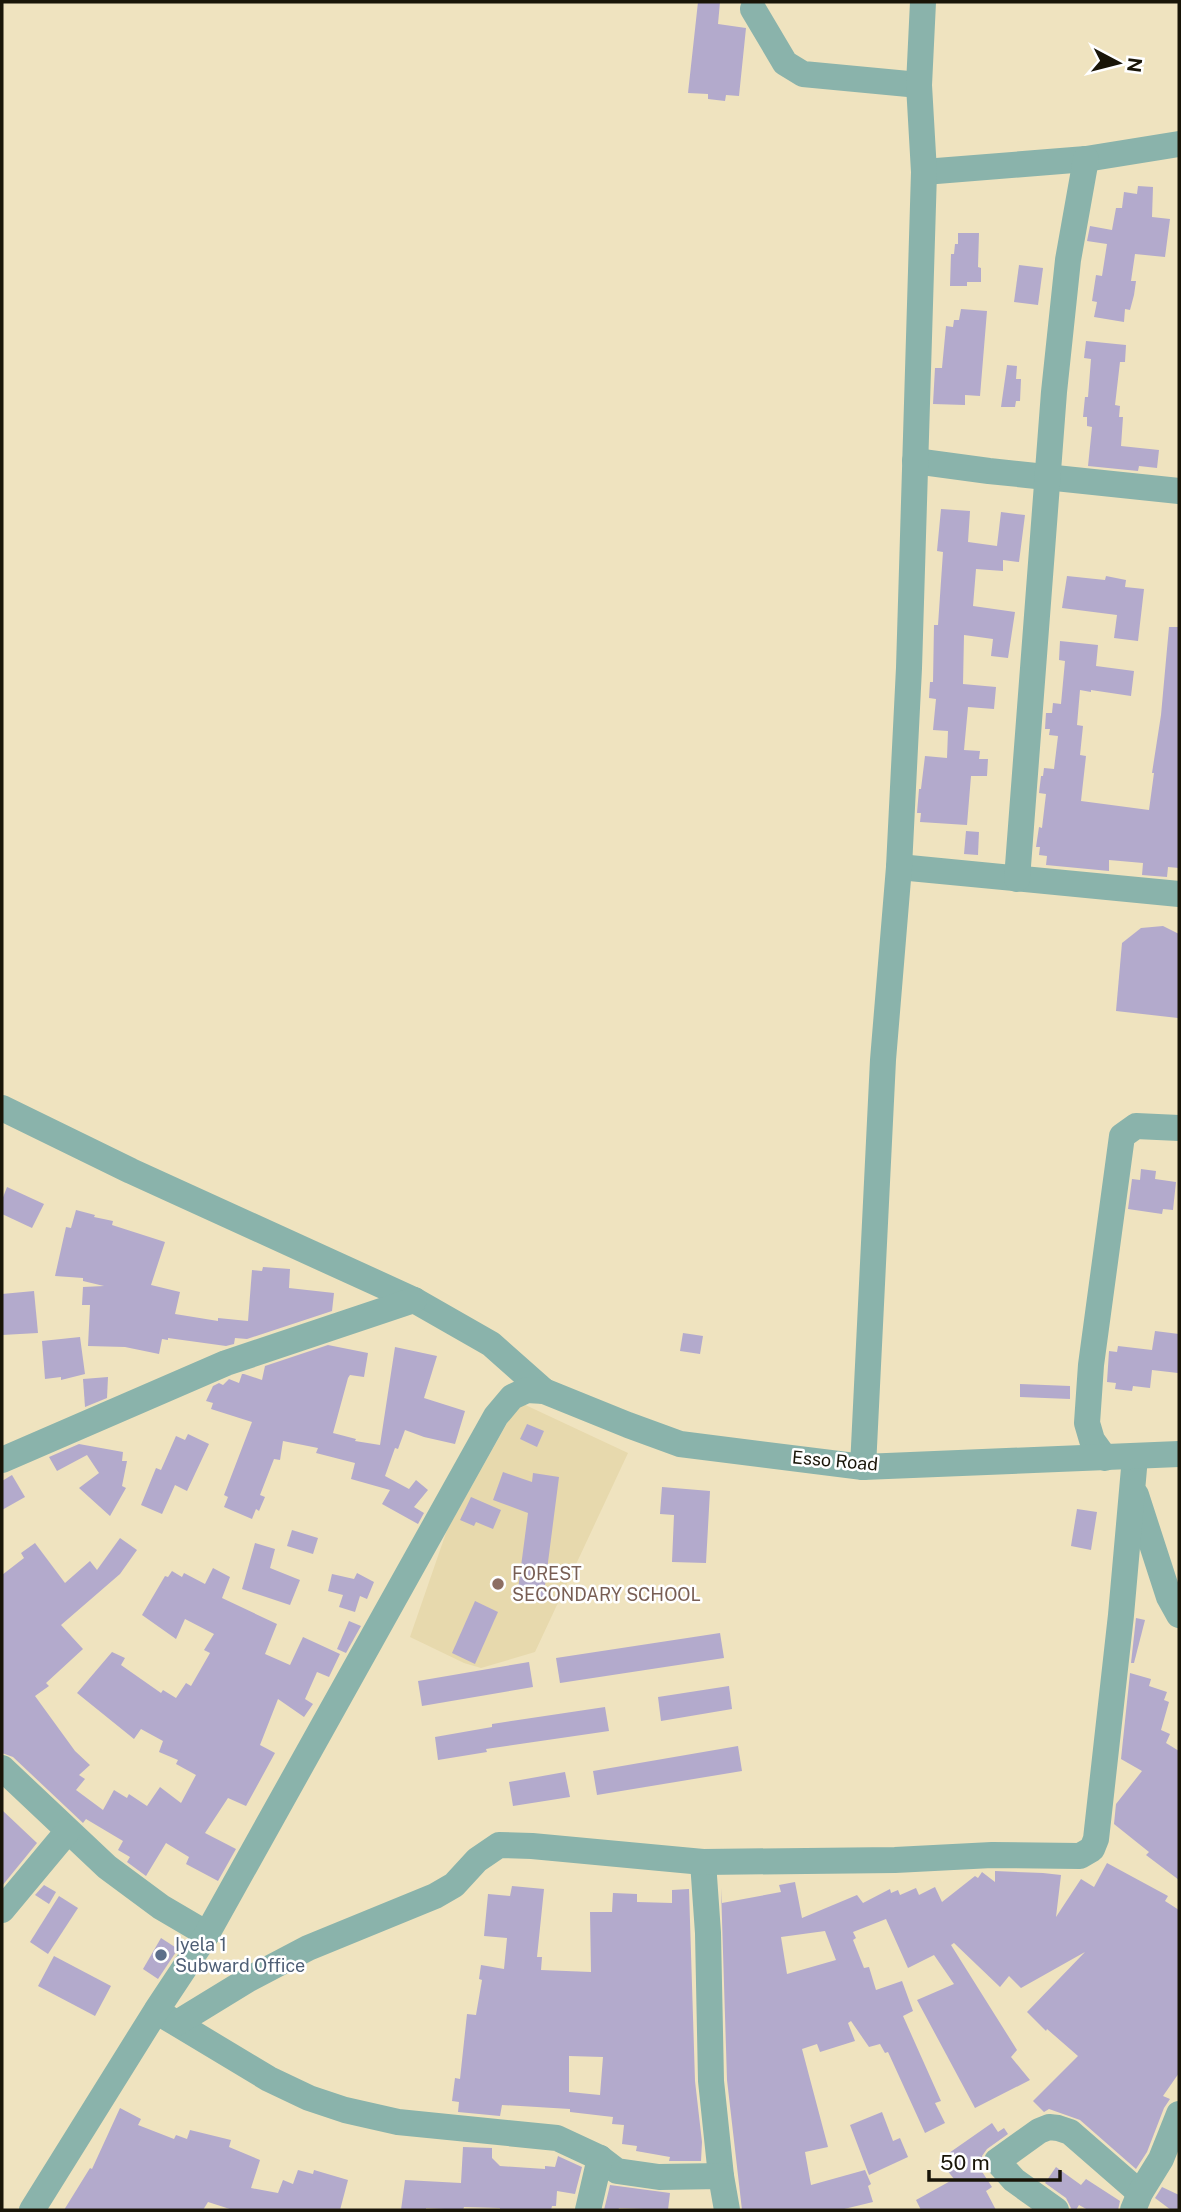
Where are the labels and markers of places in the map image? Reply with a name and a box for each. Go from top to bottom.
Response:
place label: FOREST SECONDARY SCHOOL [512,1563,701,1605]
marker: FOREST SECONDARY SCHOOL [490,1576,506,1592]
place label: Iyela 1 Subward Office [175,1934,305,1976]
marker: Iyela 1 Subward Office [153,1947,169,1963]

